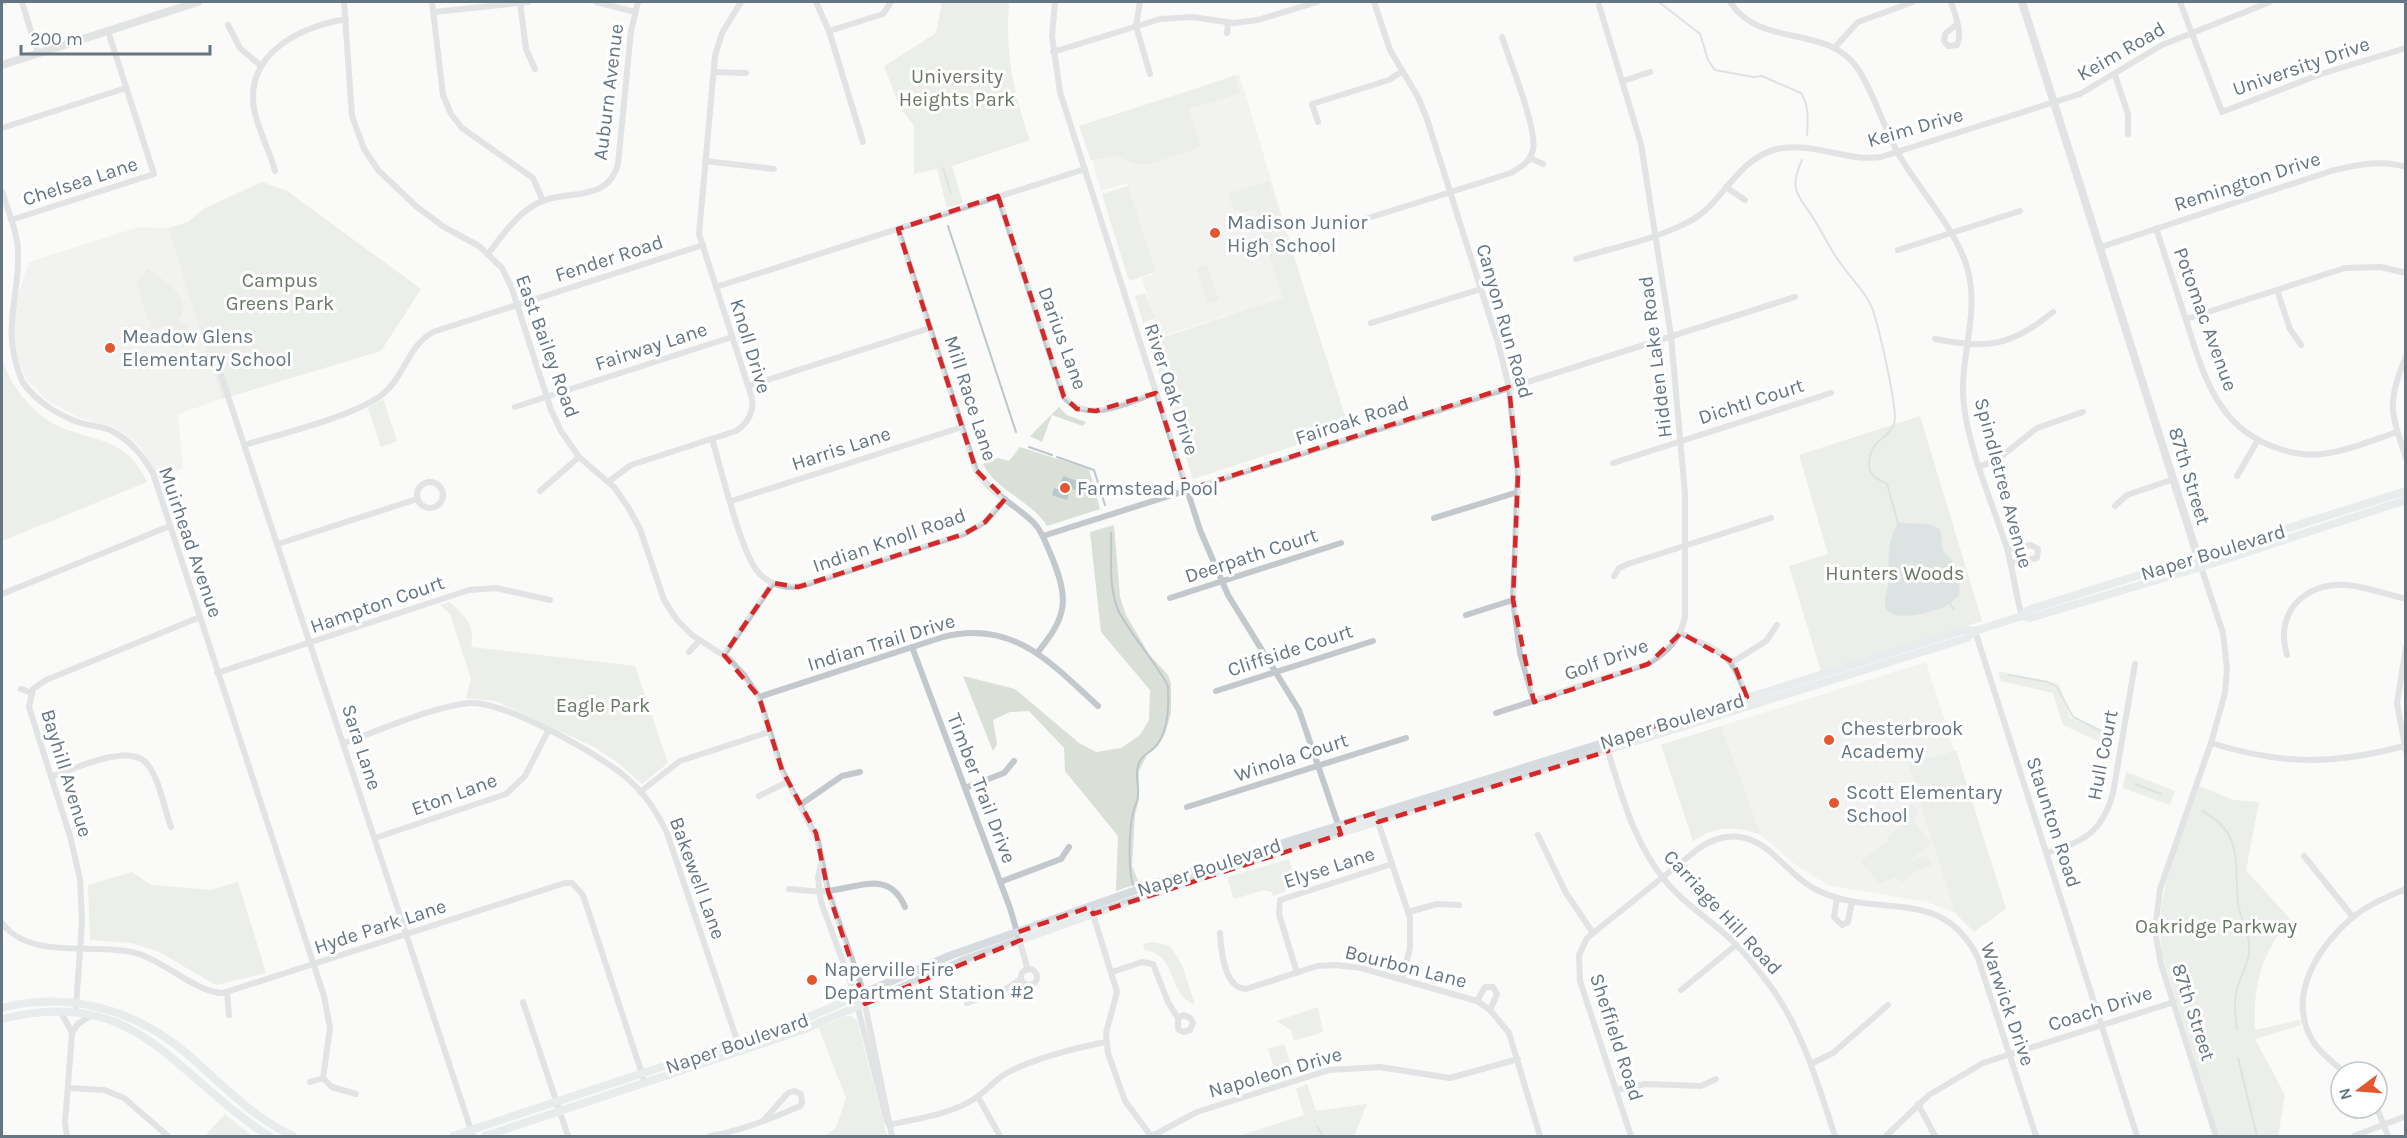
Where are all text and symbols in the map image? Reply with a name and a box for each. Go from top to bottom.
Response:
street label: Keim Road [2073,17,2169,86]
scale bar [21,18,210,56]
street label: Auburn Avenue [589,22,628,162]
text: 200 m [30,28,83,50]
street label: University Drive [2230,32,2373,101]
park label: University Heights Park [899,65,1015,111]
street label: Keim Drive [1865,103,1966,152]
street label: Remington Drive [2171,147,2323,216]
street label: Chelsea Lane [20,152,141,211]
place label: Madison Junior High School [1227,211,1368,257]
marker: Madison Junior High School [1208,226,1222,240]
street label: Fender Road [552,230,666,287]
street label: Canyon Run Road [1471,241,1538,401]
street label: Potomac Avenue [2169,244,2242,394]
park label: Campus Greens Park [226,269,334,315]
street label: East Bailey Road [511,272,584,421]
street label: Hidden Lake Road [1634,275,1677,439]
street label: Darius Lane [1033,284,1092,393]
street label: Knoll Drive [725,296,776,396]
street label: Fairway Lane [592,318,710,375]
street label: River Oak Drive [1139,320,1204,458]
place label: Meadow Glens Elementary School [122,325,292,371]
street label: Mill Race Lane [939,333,1002,464]
marker: Meadow Glens Elementary School [103,341,117,355]
street label: Dichtl Court [1696,373,1807,429]
street label: Fairoak Road [1292,391,1412,450]
street label: Spindletree Avenue [1970,395,2037,571]
street label: Harris Lane [789,422,894,475]
street label: 87th Street [2164,425,2215,528]
street label: Muirhead Avenue [154,464,227,621]
place label: Farmstead Pool [1077,477,1218,500]
marker: Farmstead Pool [1058,481,1072,495]
street label: Indian Knoll Road [810,503,969,577]
street label: Naper Boulevard [2138,520,2288,585]
street label: Deerpath Court [1182,523,1321,588]
park label: Hunters Woods [1825,562,1965,585]
street label: Hampton Court [307,571,448,638]
street label: Indian Trail Drive [805,609,958,676]
street label: Cliffside Court [1225,619,1356,682]
street label: Golf Drive [1561,634,1651,685]
street label: Naper Boulevard [1597,689,1747,754]
park label: Eagle Park [556,694,650,717]
street label: Sara Lane [337,701,386,793]
street label: Bayhill Avenue [36,706,97,840]
street label: Hull Court [2082,708,2123,802]
street label: Timber Trail Drive [942,710,1021,866]
place label: Chesterbrook Academy [1841,717,1963,763]
street label: Winola Court [1231,728,1351,787]
marker: Chesterbrook Academy [1822,733,1836,747]
street label: Staunton Road [2022,754,2085,890]
street label: Eton Lane [408,768,500,821]
place label: Scott Elementary School [1846,781,2002,827]
marker: Scott Elementary School [1827,796,1841,810]
street label: Bakewell Lane [665,814,730,942]
street label: Naper Boulevard [1134,833,1284,902]
street label: Elyse Lane [1281,842,1378,893]
street label: Carriage Hill Road [1659,845,1786,980]
street label: Hyde Park Lane [311,894,449,959]
park label: Oakridge Parkway [2135,915,2297,938]
street label: Warwick Drive [1976,939,2039,1069]
street label: Bourbon Lane [1342,940,1469,993]
place label: Naperville Fire Department Station #2 [824,958,1034,1004]
street label: 87th Street [2167,961,2220,1064]
street label: Sheffield Road [1585,971,1648,1104]
marker: Naperville Fire Department Station #2 [805,973,819,987]
street label: Coach Drive [2045,981,2155,1036]
street label: Naper Boulevard [662,1008,812,1079]
street label: Napoleon Drive [1206,1042,1344,1103]
north arrow [2329,1060,2389,1120]
text: N [2334,1086,2356,1102]

